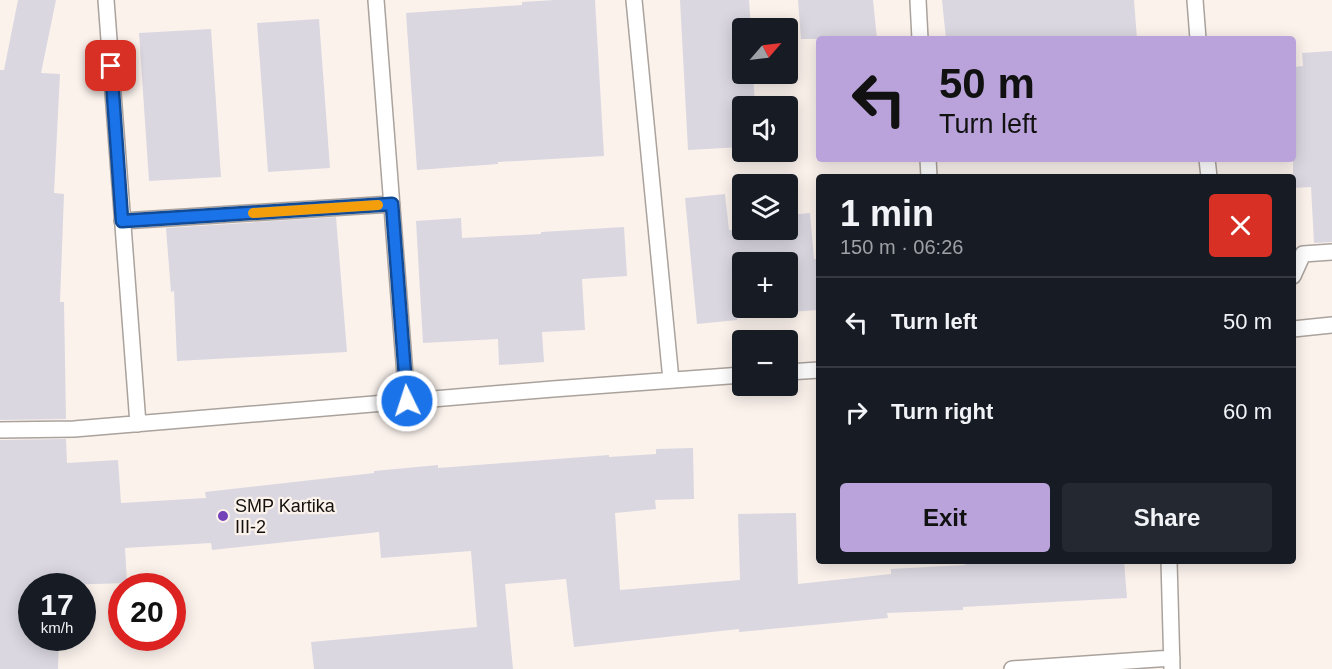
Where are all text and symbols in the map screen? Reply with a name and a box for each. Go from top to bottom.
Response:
north arrow [732,18,798,84]
map controls [732,18,798,396]
pin [85,40,136,91]
icon: arrive [94,49,127,82]
icon: left [840,60,918,138]
text: 50 m [939,60,1035,107]
button: sound [732,96,798,162]
text: Turn left [939,109,1037,139]
button: layers [732,174,798,240]
text: 1 min [840,193,934,234]
button: close [1209,194,1272,257]
text: 150 m · 06:26 [840,236,963,258]
button: + [732,252,798,318]
icon: left [840,306,873,339]
text: Turn left [891,309,977,334]
text: 50 m [1223,309,1272,334]
button: − [732,330,798,396]
position arrow [375,369,439,433]
icon: right [840,396,873,429]
text: Turn right [891,399,993,424]
text: 60 m [1223,399,1272,424]
button: Exit [840,483,1050,552]
button: Share [1062,483,1272,552]
place label: SMP Kartika III-2 [235,496,336,537]
marker: SMP Kartika III-2 [216,509,230,523]
speed limit sign: 20 [108,573,186,651]
text: 17 [40,588,74,621]
text: km/h [41,619,73,636]

